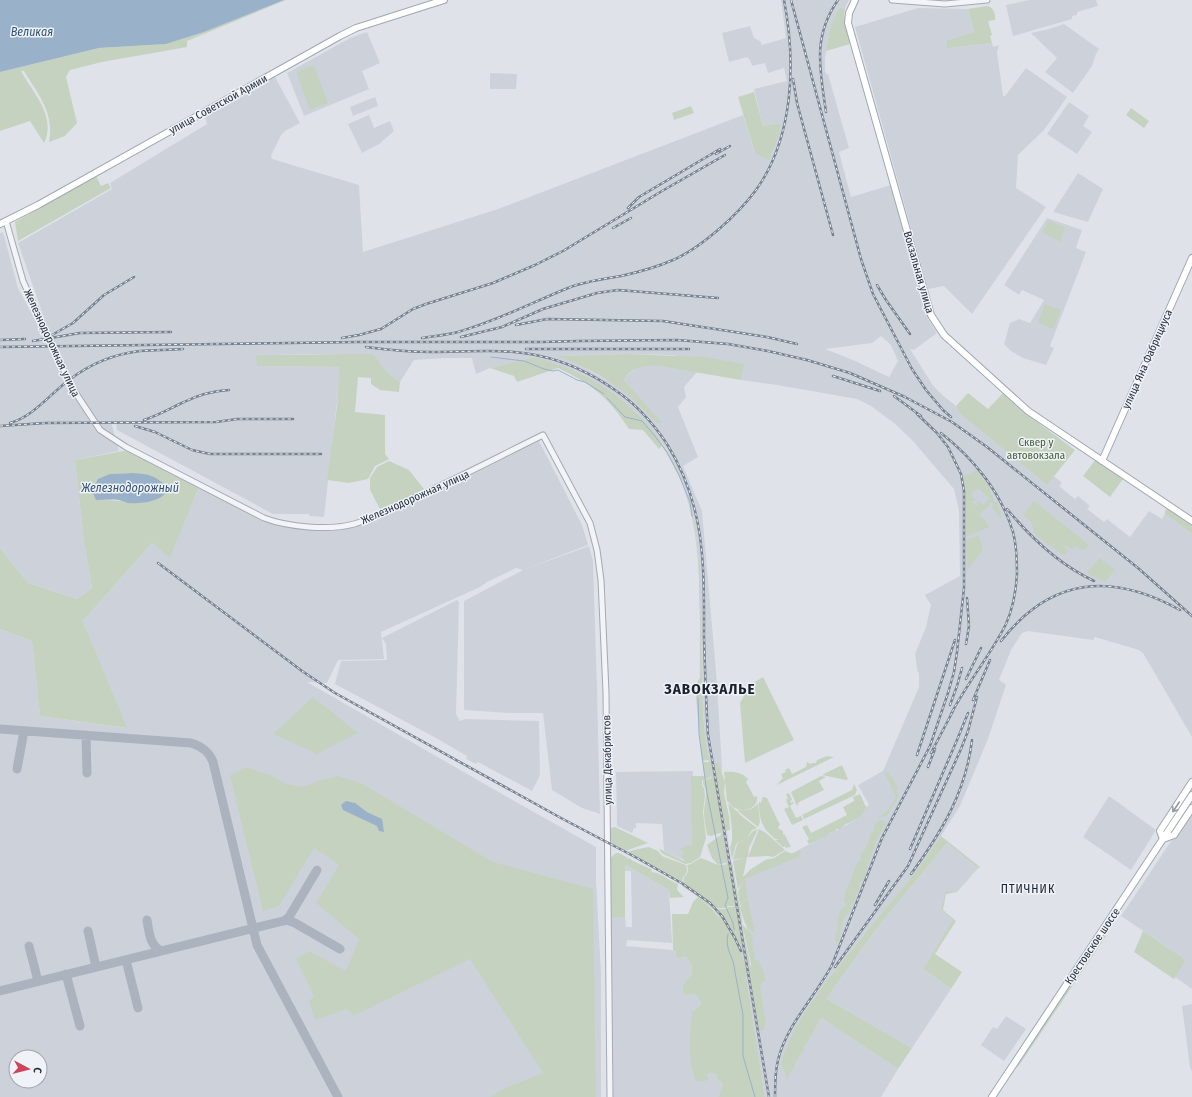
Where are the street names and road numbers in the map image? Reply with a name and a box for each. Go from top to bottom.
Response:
street label: улица Советской Армии [167,72,270,137]
street label: Вокзальная улица [901,230,936,315]
street label: Железнодорожная улица [21,287,82,399]
street label: улица Яна Фабрициуса [1120,307,1175,411]
street label: Железнодорожная улица [359,468,471,527]
street label: улица Декабристов [600,715,615,805]
street label: Крестовское шоссе [1062,906,1123,987]

